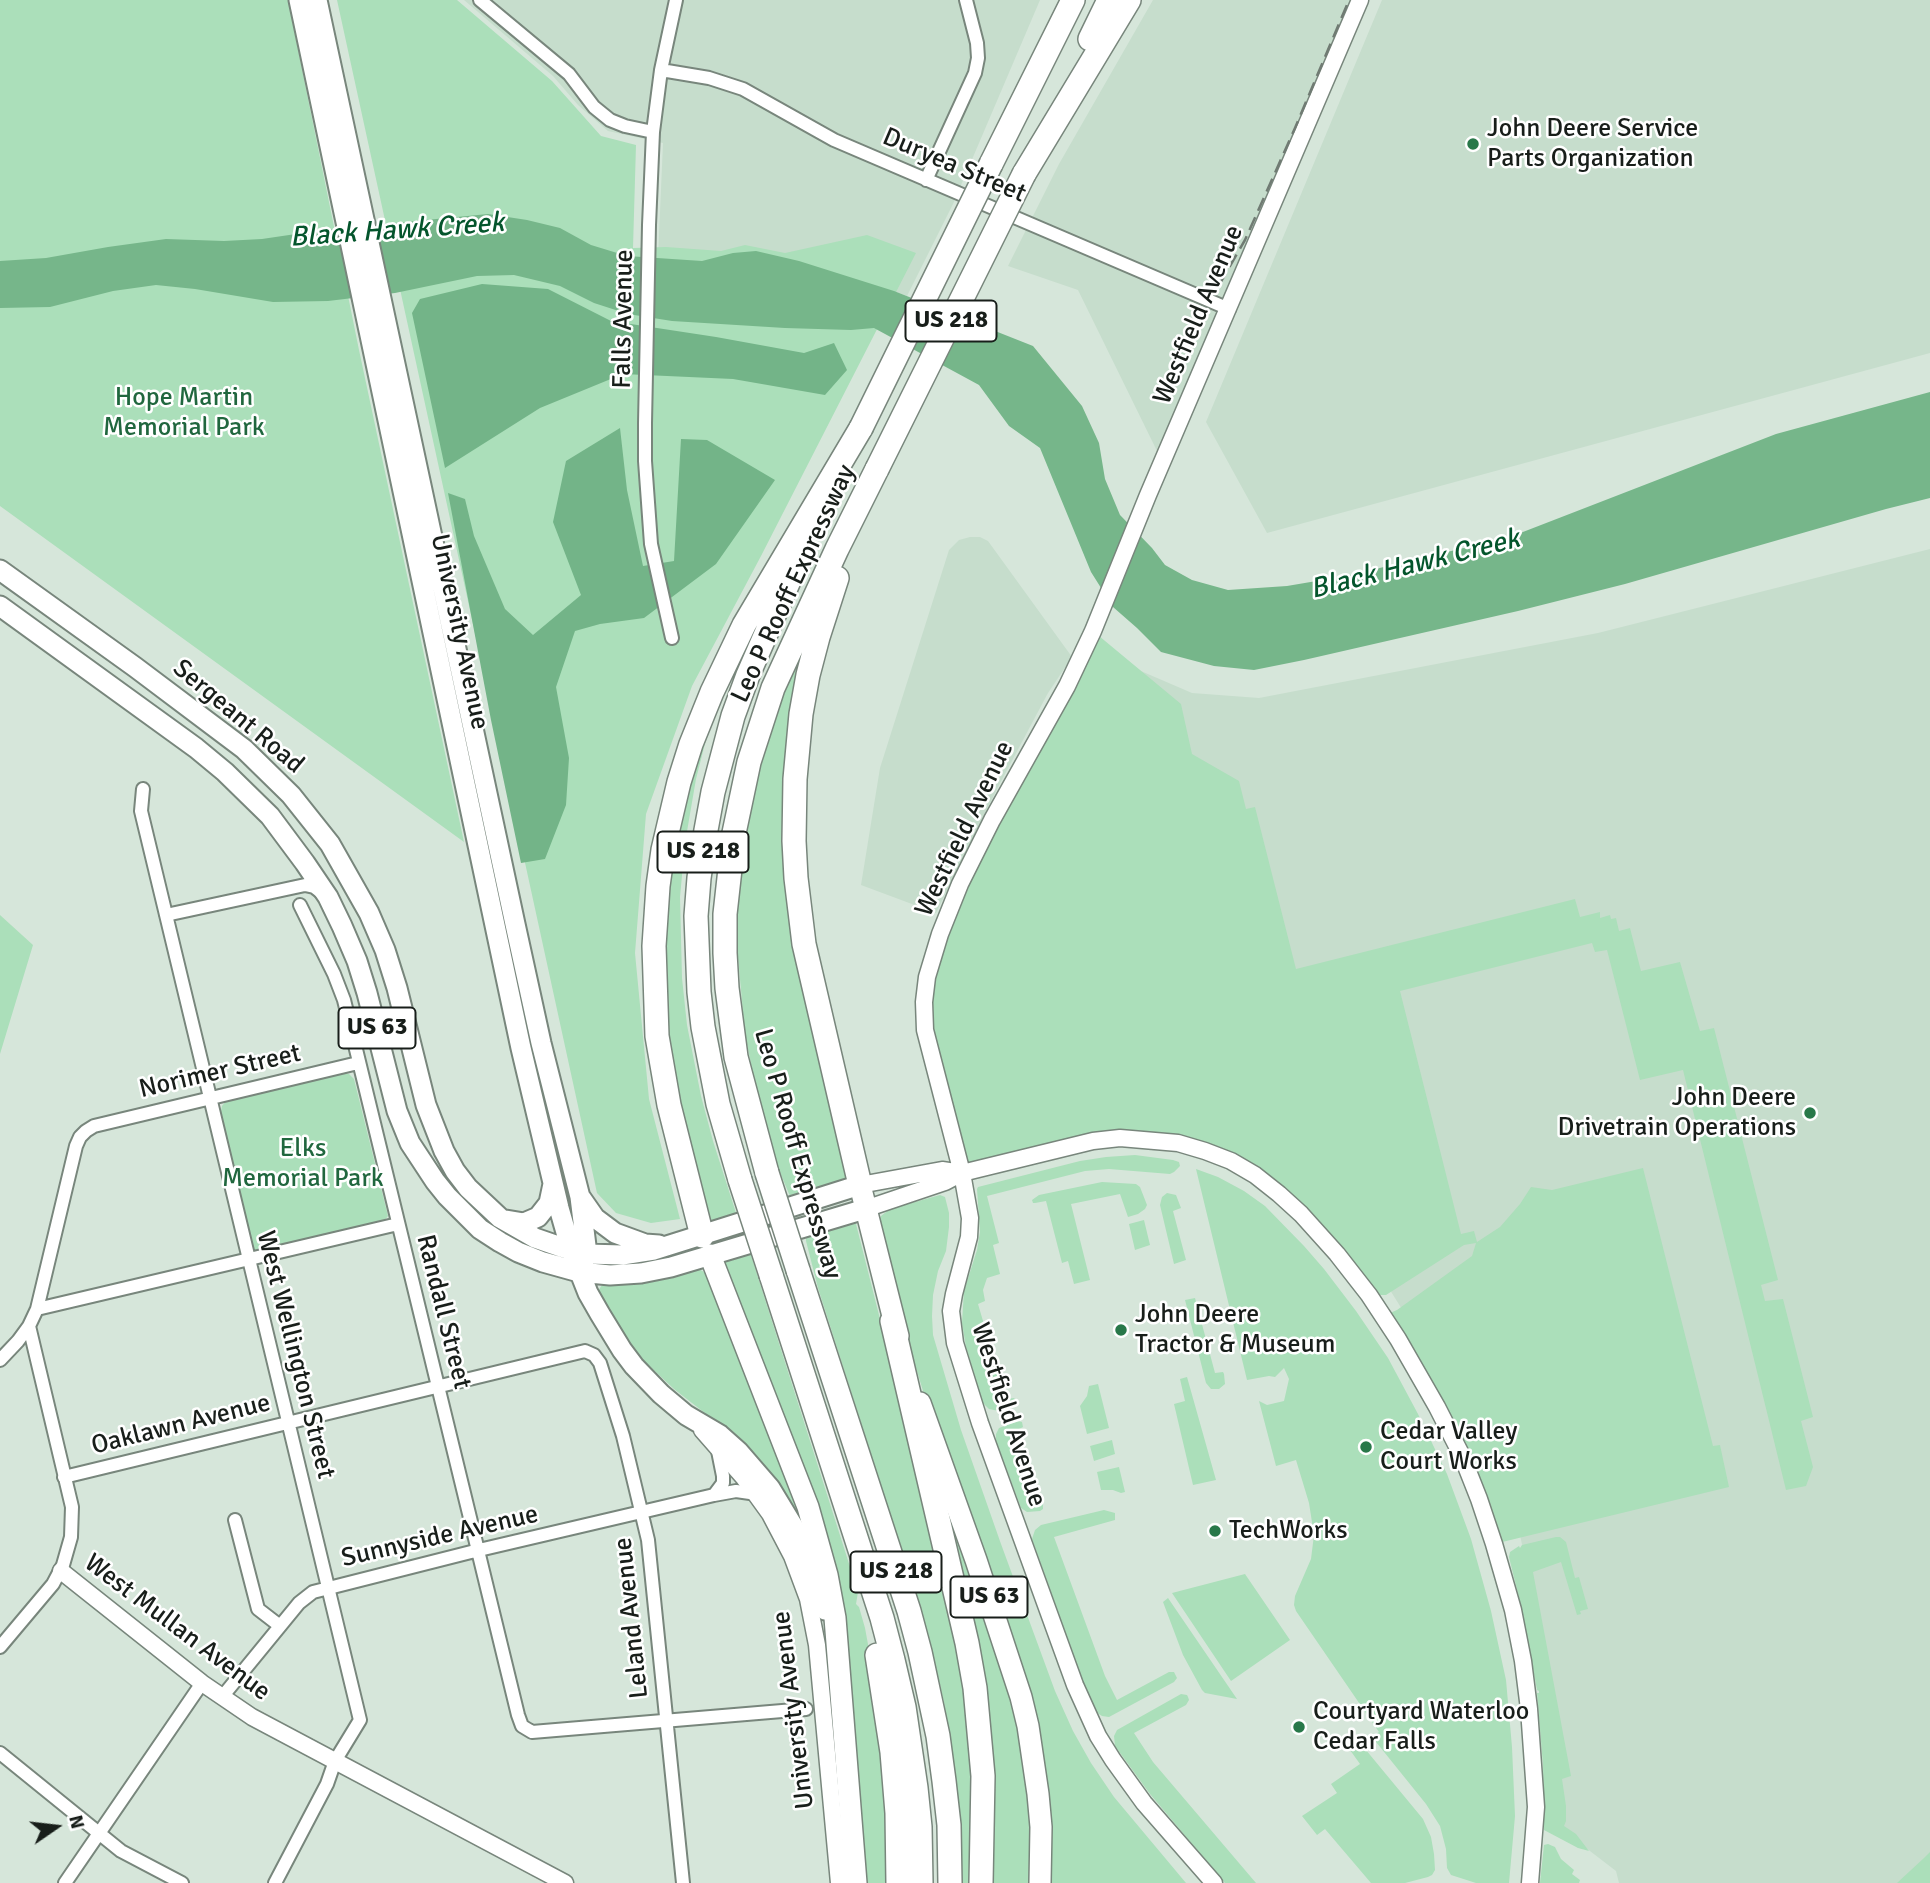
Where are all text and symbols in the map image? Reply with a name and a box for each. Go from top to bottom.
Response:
place label: John Deere Service Parts Organization [1487,113,1698,174]
street label: Duryea Street [878,122,1030,210]
marker: John Deere Service Parts Organization [1465,136,1481,152]
water label: Black Hawk Creek [289,207,505,255]
street label: Westfield Avenue [1147,221,1251,409]
street label: Falls Avenue [607,249,641,389]
road number: US 218 [906,300,996,342]
park label: Hope Martin Memorial Park [103,382,265,444]
street label: Leo P Rooff Expressway [725,460,863,708]
water label: Black Hawk Creek [1307,523,1523,607]
street label: University Avenue [423,531,495,733]
street label: Sergeant Road [166,653,310,781]
street label: Westfield Avenue [909,736,1021,922]
road number: US 218 [658,832,748,872]
road number: US 63 [338,1008,416,1048]
street label: Leo P Rooff Expressway [746,1025,848,1283]
street label: Norimer Street [136,1038,304,1106]
place label: John Deere Drivetrain Operations [1558,1082,1796,1144]
marker: John Deere Drivetrain Operations [1802,1105,1818,1121]
park label: Elks Memorial Park [222,1133,384,1194]
street label: West Wellington Street [249,1228,341,1482]
street label: Randall Street [409,1231,477,1393]
place label: John Deere Tractor & Museum [1135,1299,1335,1360]
street label: Westfield Avenue [964,1319,1052,1511]
marker: John Deere Tractor & Museum [1113,1322,1129,1338]
street label: Oaklawn Avenue [88,1388,274,1462]
place label: Cedar Valley Court Works [1380,1416,1517,1478]
marker: Cedar Valley Court Works [1358,1439,1374,1455]
street label: Sunnyside Avenue [339,1499,541,1575]
place label: TechWorks [1229,1515,1348,1547]
marker: TechWorks [1207,1523,1223,1539]
street label: Leland Avenue [608,1536,656,1700]
street label: West Mullan Avenue [78,1548,276,1708]
road number: US 218 [850,1552,942,1592]
road number: US 63 [950,1576,1028,1618]
street label: University Avenue [766,1609,822,1811]
place label: Courtyard Waterloo Cedar Falls [1313,1696,1529,1758]
marker: Courtyard Waterloo Cedar Falls [1291,1719,1307,1735]
north arrow [21,1792,91,1862]
text: N [63,1813,90,1831]

